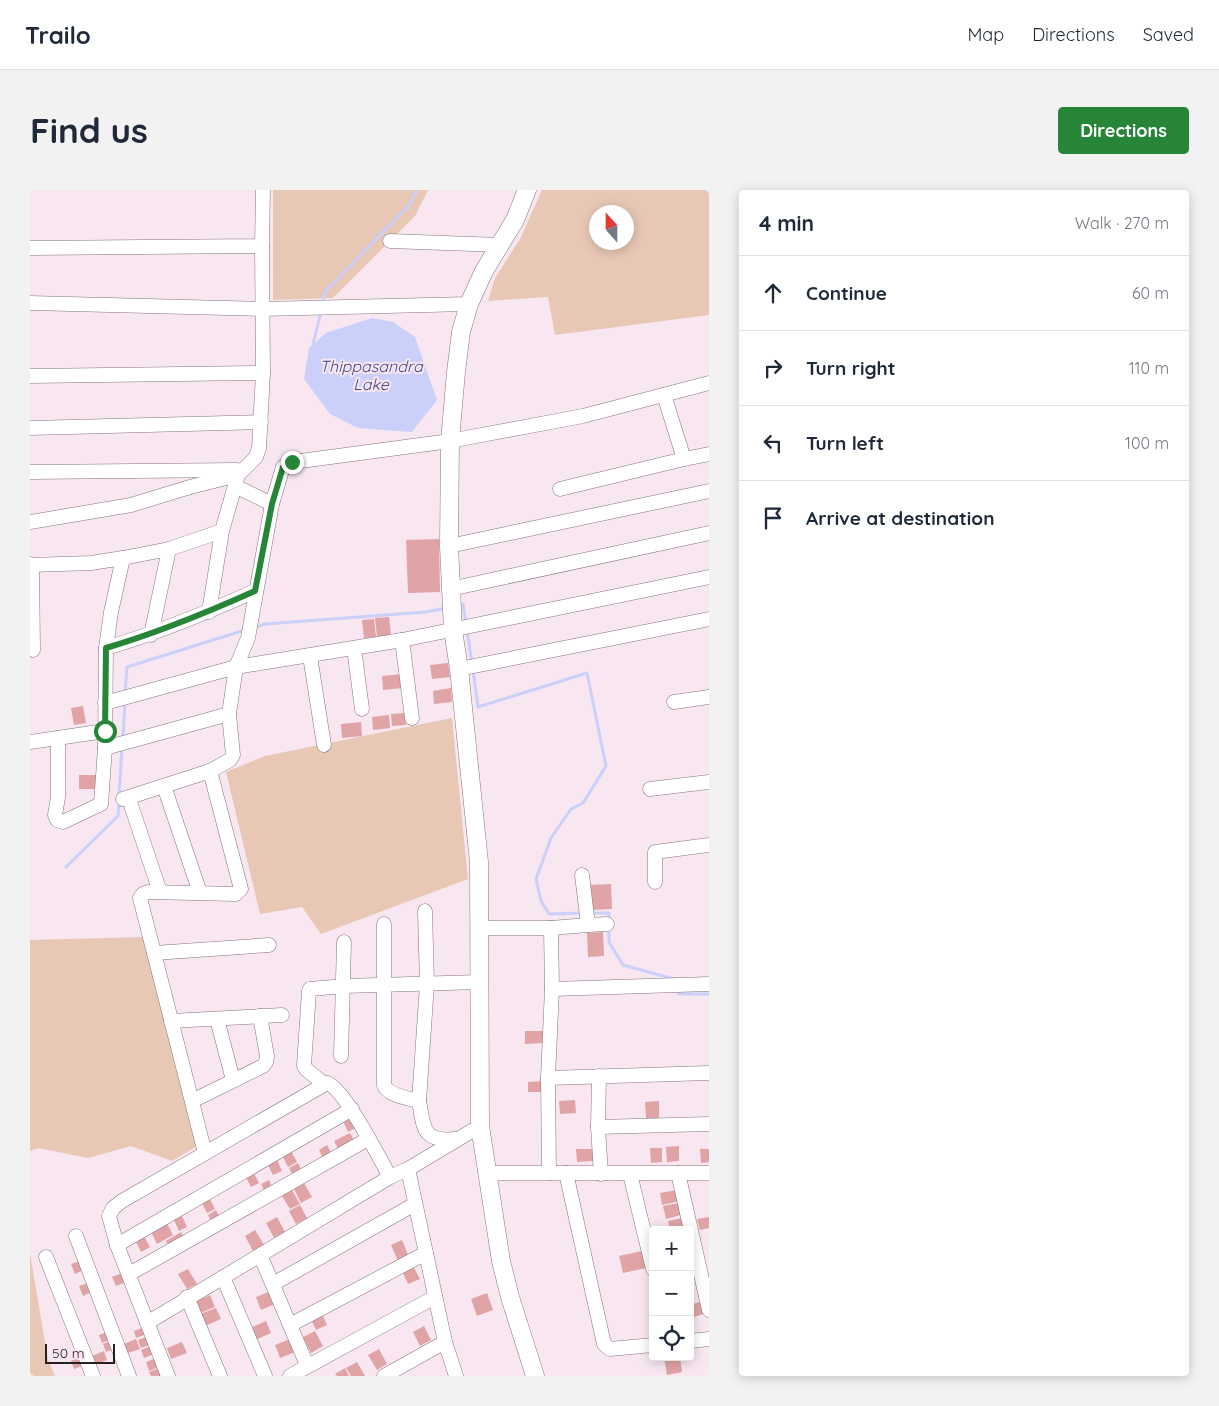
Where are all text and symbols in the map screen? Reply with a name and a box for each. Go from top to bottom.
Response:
text: Trailo [25,20,91,50]
text: Map [967,23,1004,46]
text: Directions [1032,23,1115,46]
text: Saved [1143,23,1194,46]
button: Directions [1058,107,1189,154]
text: Find us [30,108,148,152]
north arrow [589,205,634,250]
text: 4 min [759,210,814,236]
text: Walk · 270 m [1075,213,1169,233]
icon: ahead [759,279,787,307]
text: Continue [806,281,887,305]
text: 60 m [1132,283,1169,303]
icon: right [759,354,787,382]
water label: Thippasandra Lake [319,356,424,394]
text: Turn right [806,356,895,380]
text: 110 m [1129,358,1169,378]
icon: left [759,429,787,457]
text: Turn left [806,431,884,455]
text: 100 m [1125,433,1169,453]
route end [281,451,304,474]
icon: arrive [759,504,787,532]
text: Arrive at destination [806,506,995,530]
route start [94,720,117,743]
map controls [649,1226,694,1361]
button: + [649,1226,694,1271]
button: − [649,1271,694,1316]
button: locate [649,1316,694,1361]
scale bar [45,1341,115,1364]
text: 50 m [52,1344,85,1362]

